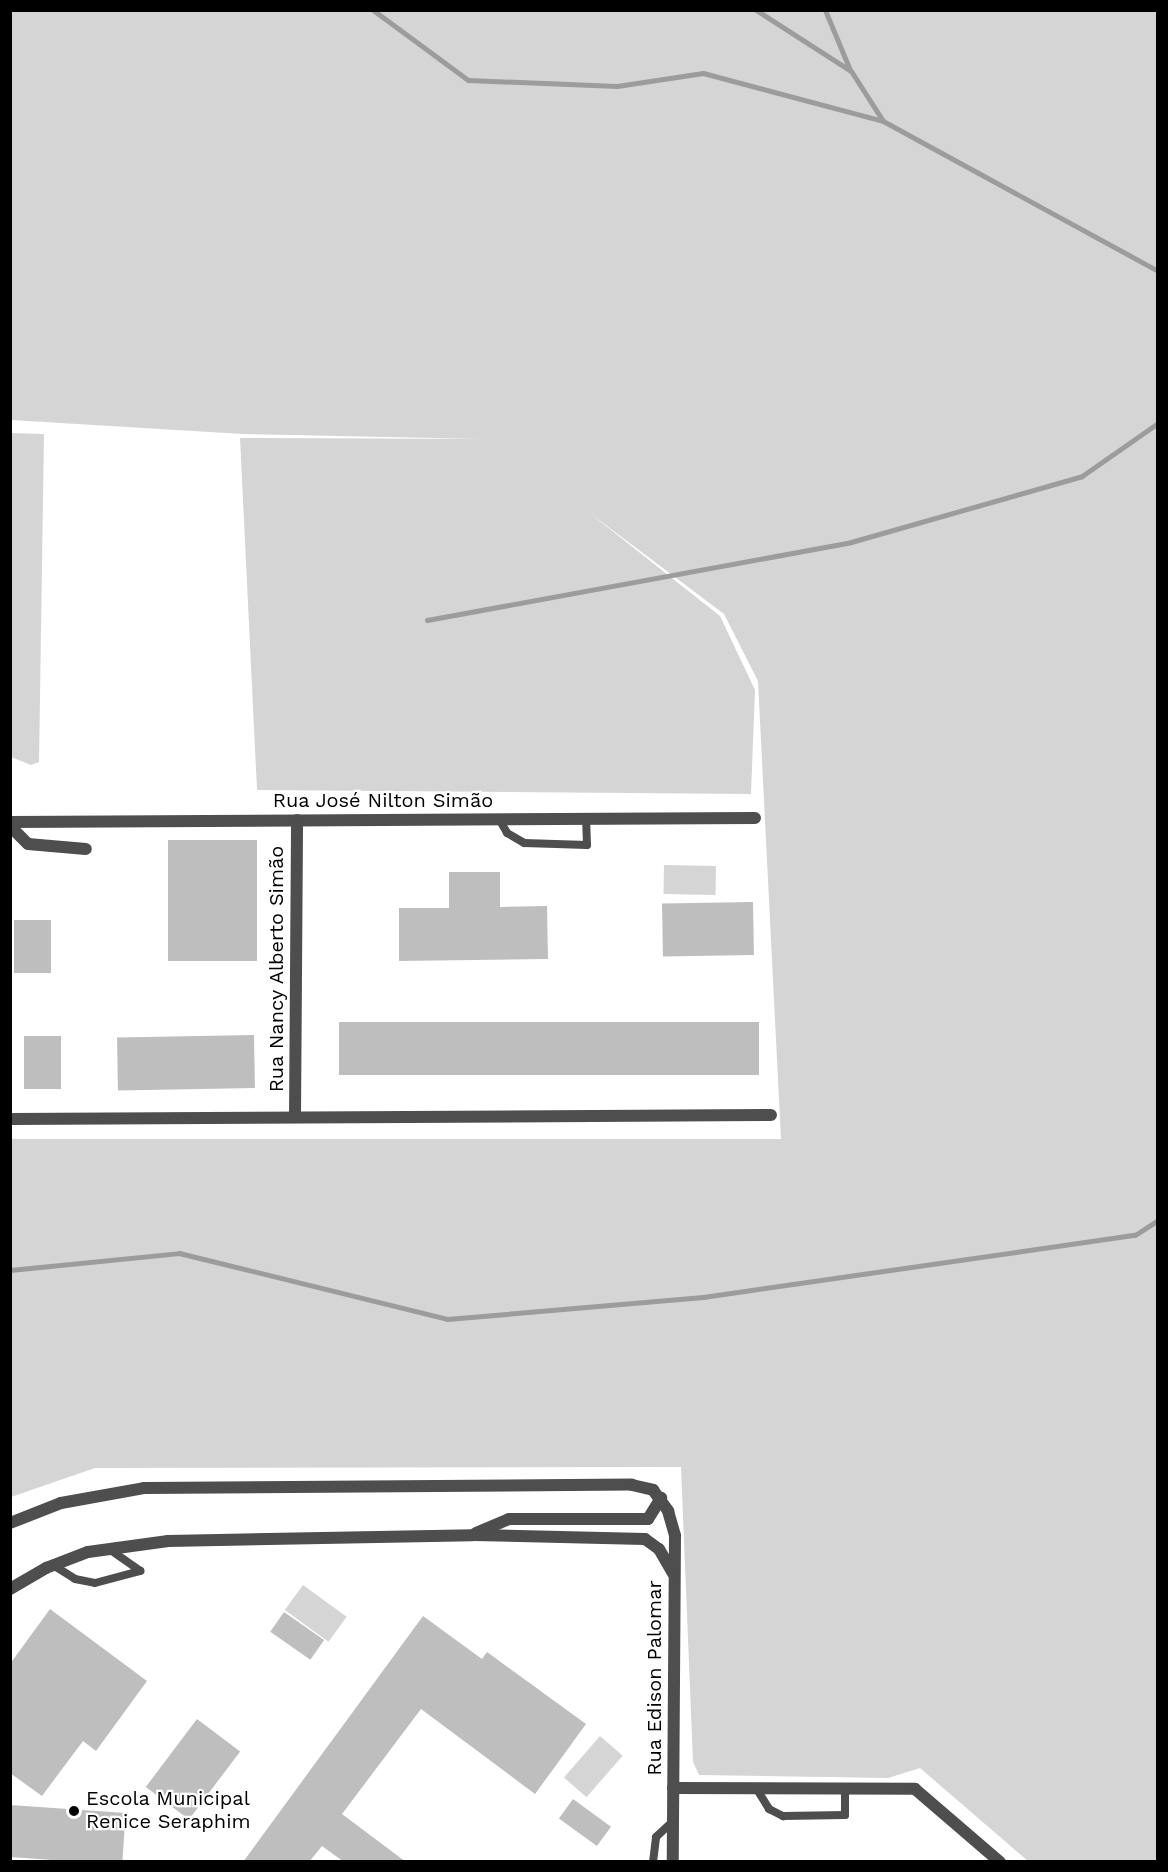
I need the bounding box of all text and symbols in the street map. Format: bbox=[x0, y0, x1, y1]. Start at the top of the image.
street label: Rua José Nilton Simão bbox=[272, 788, 494, 812]
street label: Rua Nancy Alberto Simão bbox=[264, 845, 288, 1093]
street label: Rua Edison Palomar bbox=[642, 1580, 666, 1776]
place label: Escola Municipal Renice Seraphim bbox=[86, 1787, 251, 1834]
marker: Escola Municipal Renice Seraphim bbox=[67, 1804, 81, 1818]

